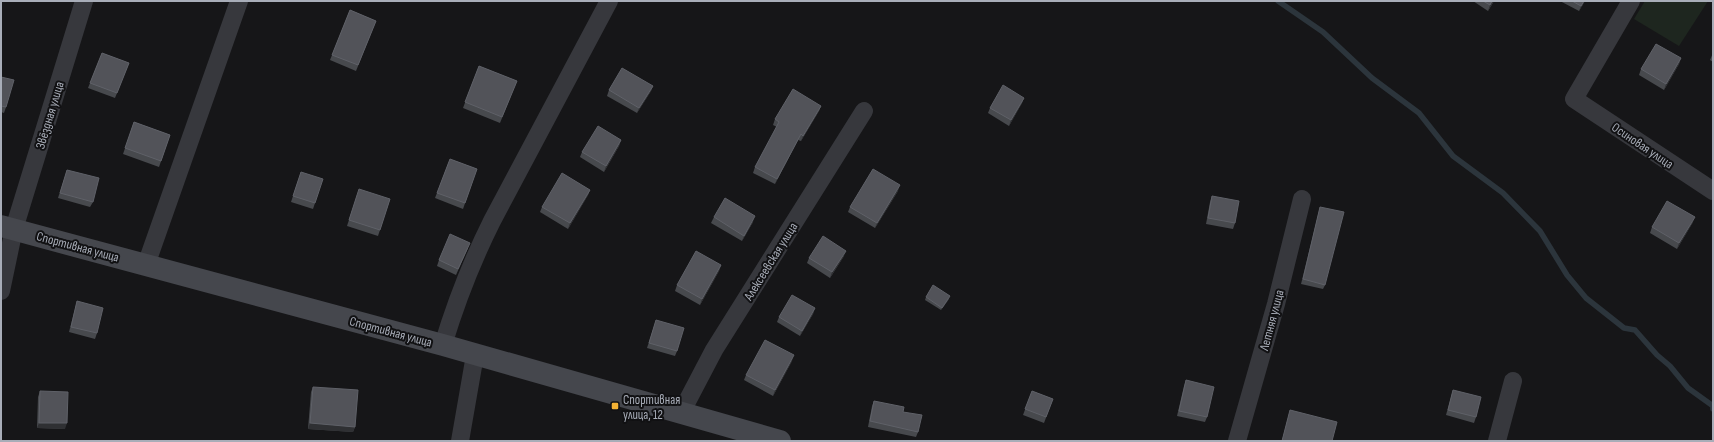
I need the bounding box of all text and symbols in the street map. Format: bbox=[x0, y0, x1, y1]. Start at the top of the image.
street label: Звёздная улица bbox=[32, 80, 68, 151]
street label: Осиновая улица bbox=[1609, 119, 1676, 172]
street label: Алексеевская улица bbox=[740, 220, 801, 304]
street label: Спортивная улица bbox=[35, 228, 121, 266]
street label: Летняя улица bbox=[1256, 288, 1288, 353]
street label: Спортивная улица bbox=[348, 313, 434, 351]
place label: Спортивная улица, 12 bbox=[623, 392, 680, 423]
marker: Спортивная улица, 12 bbox=[610, 401, 620, 411]

